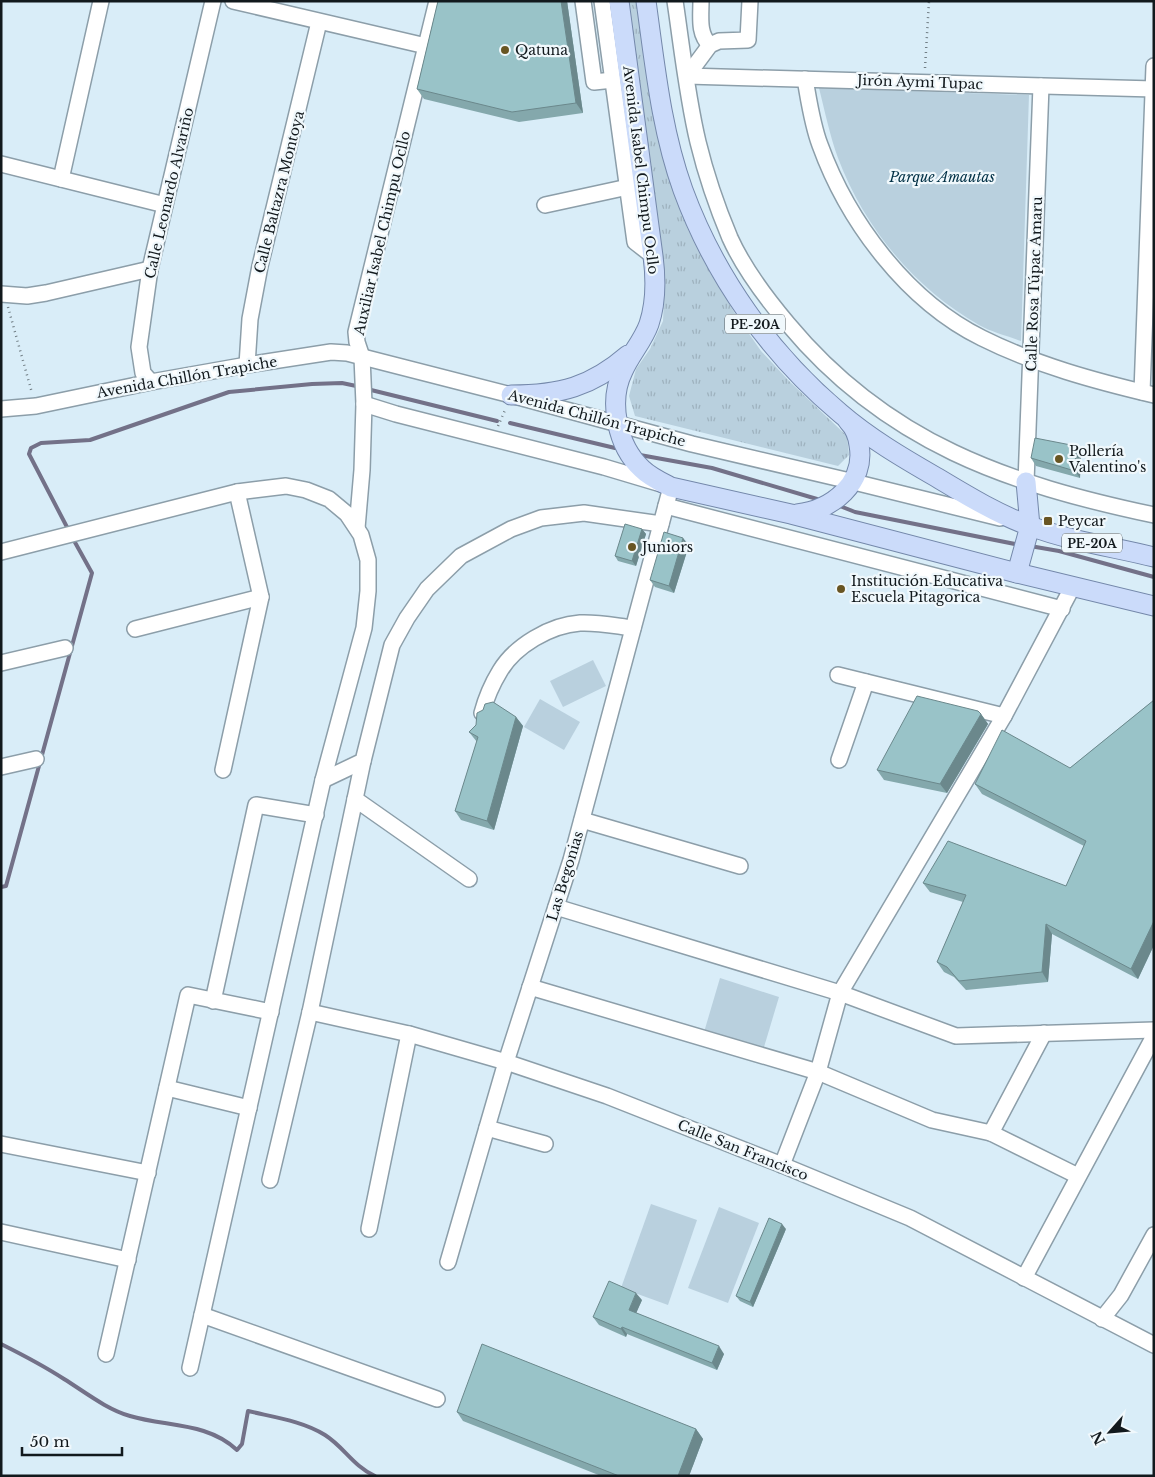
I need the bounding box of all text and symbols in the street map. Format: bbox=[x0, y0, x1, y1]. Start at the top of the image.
place label: Qatuna bbox=[515, 41, 568, 59]
marker: Qatuna bbox=[499, 44, 511, 56]
street label: Avenida Isabel Chimpu Ocllo bbox=[619, 64, 663, 275]
street label: Jirón Aymi Tupac bbox=[855, 71, 984, 93]
street label: Calle Leonardo Alvariño bbox=[141, 106, 197, 280]
street label: Calle Baltazra Montoya bbox=[250, 109, 308, 275]
street label: Auxiliar Isabel Chimpu Ocllo bbox=[350, 129, 414, 338]
park label: Parque Amautas bbox=[888, 168, 995, 186]
street label: Calle Rosa Túpac Amaru bbox=[1022, 195, 1046, 372]
road number: PE-20A bbox=[725, 314, 785, 334]
street label: Avenida Chillón Trapiche bbox=[94, 352, 279, 402]
street label: Avenida Chillón Trapiche bbox=[505, 385, 688, 450]
place label: Pollería Valentino's bbox=[1068, 442, 1146, 476]
marker: Pollería Valentino's bbox=[1053, 453, 1065, 465]
place label: Peycar bbox=[1058, 512, 1106, 530]
marker: Peycar bbox=[1042, 515, 1054, 527]
road number: PE-20A bbox=[1062, 534, 1122, 552]
place label: Juniors bbox=[640, 538, 693, 556]
marker: Juniors bbox=[626, 541, 638, 553]
place label: Institución Educativa Escuela Pitagorica bbox=[851, 572, 1003, 606]
marker: Institución Educativa Escuela Pitagorica bbox=[835, 583, 847, 595]
street label: Las Begonias bbox=[543, 829, 587, 923]
street label: Calle San Francisco bbox=[675, 1116, 811, 1184]
north arrow bbox=[1085, 1407, 1135, 1457]
scale bar bbox=[22, 1424, 122, 1456]
text: N bbox=[1087, 1428, 1109, 1448]
text: 50 m bbox=[30, 1432, 70, 1451]

